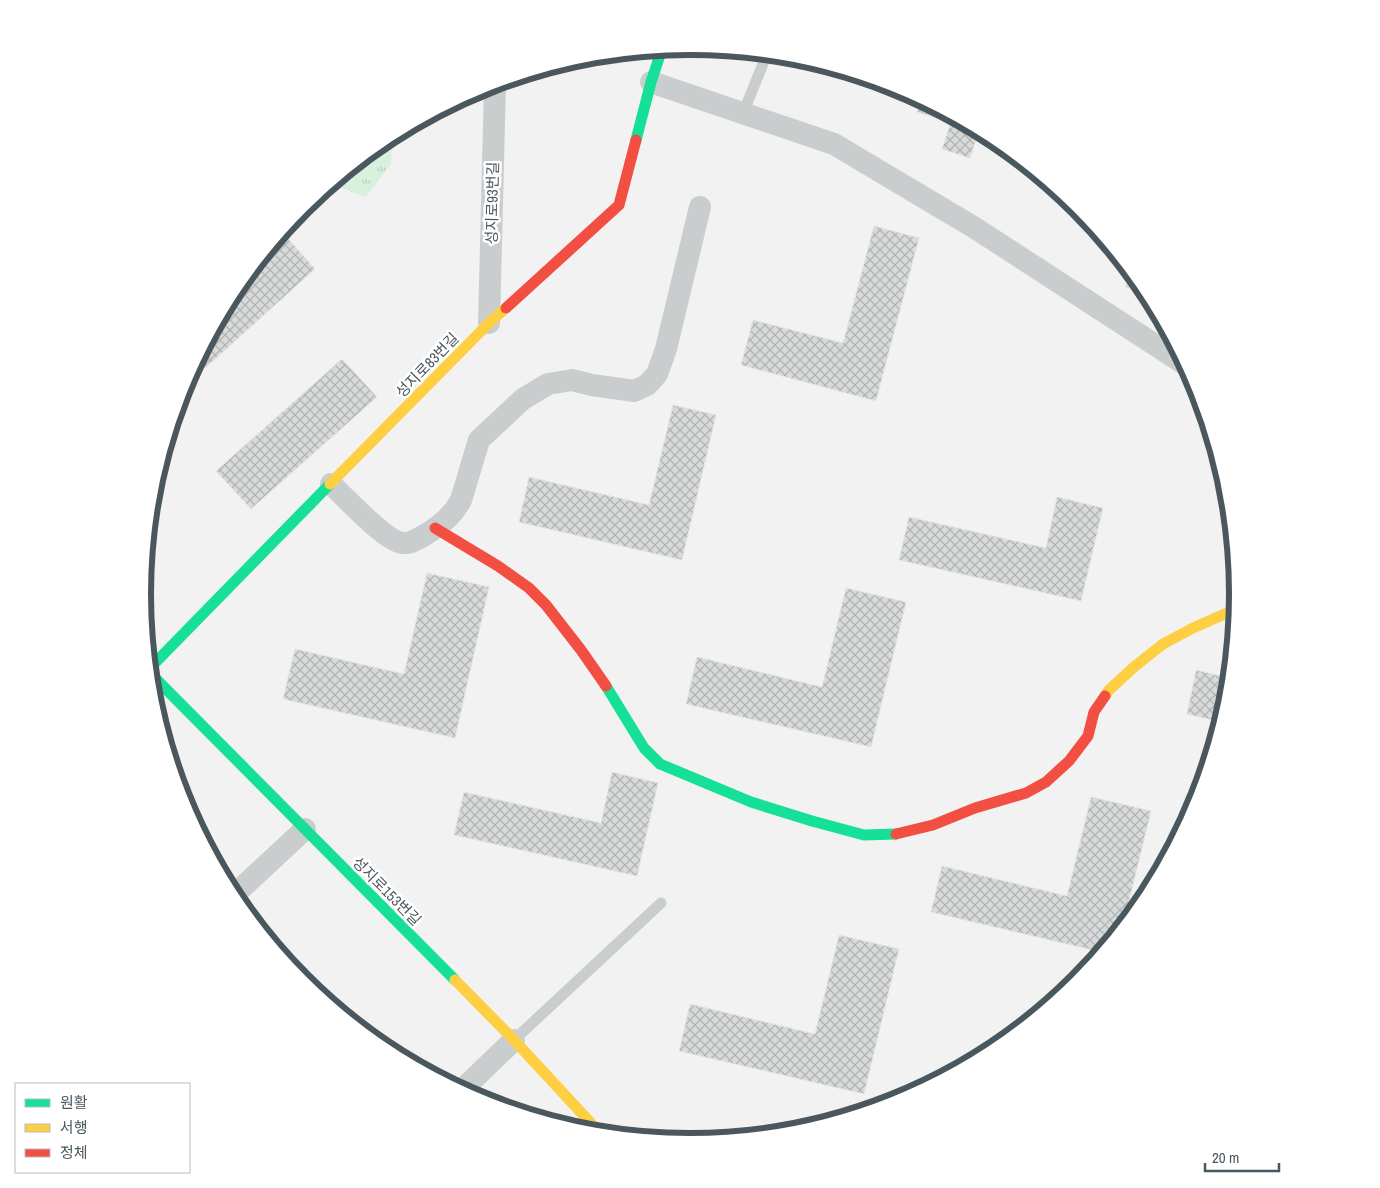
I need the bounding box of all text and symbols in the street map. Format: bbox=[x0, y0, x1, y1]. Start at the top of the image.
street label: 성지로93번길 bbox=[481, 161, 503, 245]
street label: 성지로83번길 bbox=[391, 328, 463, 402]
street label: 성지로153번길 bbox=[348, 852, 426, 930]
legend bbox=[15, 1083, 190, 1173]
text: 원활 bbox=[60, 1092, 88, 1113]
text: 서행 bbox=[60, 1117, 88, 1138]
scale bar bbox=[1205, 1140, 1279, 1172]
text: 정체 bbox=[60, 1142, 88, 1163]
text: 20 m bbox=[1212, 1147, 1239, 1168]

